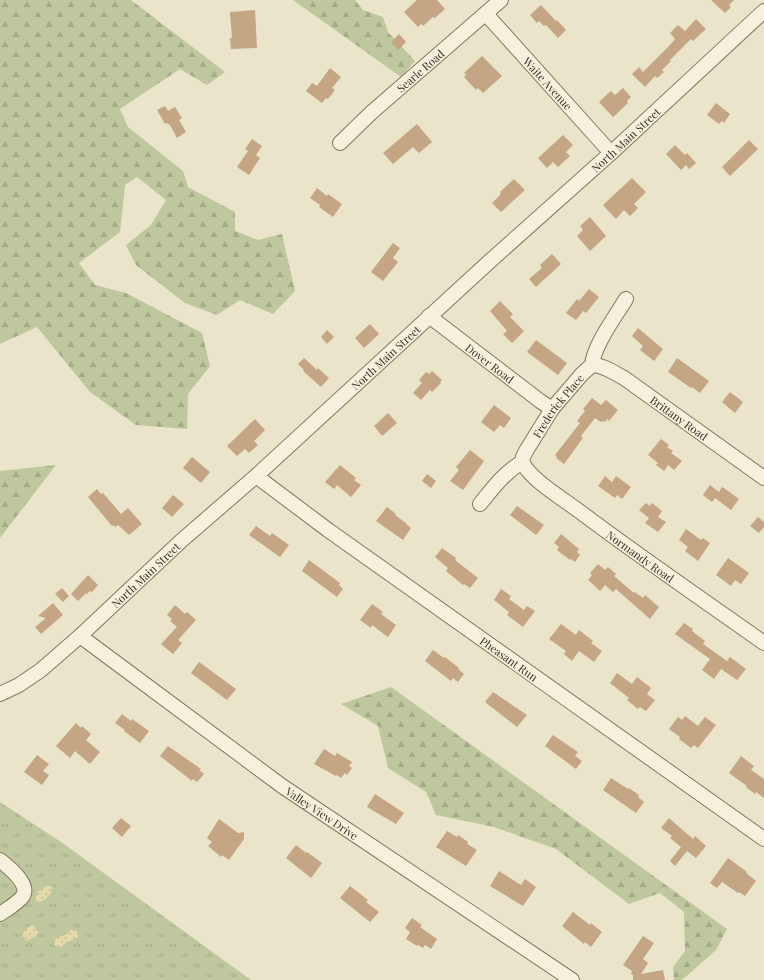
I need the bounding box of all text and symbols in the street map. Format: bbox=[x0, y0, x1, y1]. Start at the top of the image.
street label: Searle Road bbox=[393, 45, 447, 95]
street label: Waite Avenue bbox=[520, 53, 576, 113]
street label: North Main Street bbox=[588, 104, 663, 175]
street label: North Main Street bbox=[348, 321, 423, 393]
street label: Dover Road bbox=[463, 339, 518, 387]
street label: Frederick Place bbox=[529, 370, 587, 440]
street label: Brittany Road bbox=[648, 392, 712, 444]
street label: Normandy Road bbox=[604, 527, 678, 586]
street label: North Main Street bbox=[108, 539, 183, 610]
street label: Pheasant Run bbox=[477, 633, 541, 684]
street label: Valley View Drive bbox=[282, 783, 362, 843]

